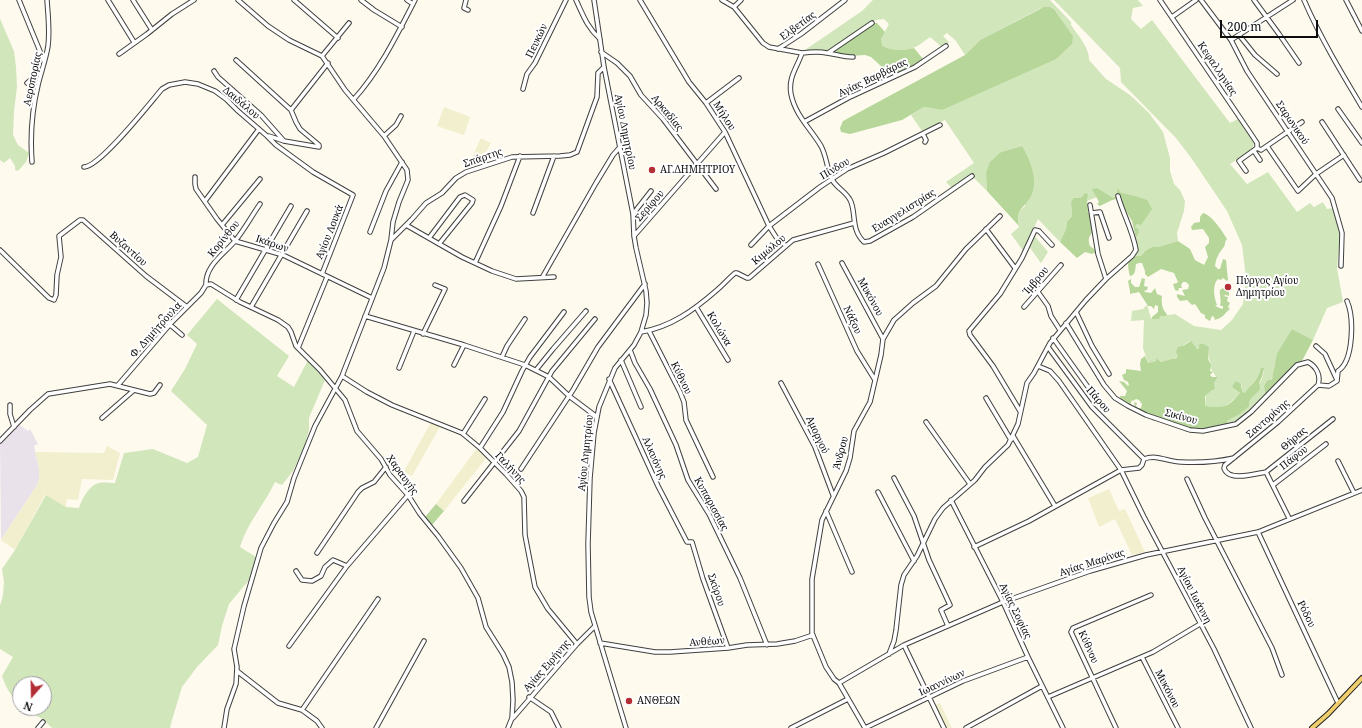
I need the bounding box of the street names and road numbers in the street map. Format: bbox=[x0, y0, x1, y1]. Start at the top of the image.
street label: Ελβετίας bbox=[778, 9, 818, 43]
street label: Πευκών bbox=[524, 22, 550, 60]
street label: Κεφαλληνίας bbox=[1195, 40, 1239, 98]
street label: Αεροπορίας bbox=[21, 51, 45, 107]
street label: Αγίας Βαρβάρας bbox=[836, 56, 910, 100]
street label: Δαιδάλου bbox=[220, 84, 262, 122]
street label: Αρκαδίας bbox=[649, 92, 685, 134]
street label: Αγίου Δημητρίου bbox=[612, 93, 638, 171]
street label: Μήλου bbox=[710, 99, 738, 133]
street label: Σαρωνικού bbox=[1273, 99, 1311, 147]
street label: Σπάρτης bbox=[462, 146, 504, 170]
street label: Πίνδου bbox=[818, 156, 852, 182]
street label: Ευαγγελιστρίας bbox=[870, 187, 938, 235]
street label: Σερίφου bbox=[633, 188, 667, 224]
street label: Αγίου Λουκά bbox=[314, 203, 346, 261]
street label: Κορίνθου bbox=[206, 218, 242, 260]
street label: Βυζαντίου bbox=[107, 229, 149, 269]
street label: Κιμώλου bbox=[750, 232, 788, 268]
street label: Ικάρων bbox=[254, 233, 290, 255]
street label: Ίμβρου bbox=[1020, 264, 1052, 298]
street label: Μυκόνου bbox=[855, 276, 885, 318]
street label: Φ. Δημήτρουλα bbox=[128, 300, 184, 360]
street label: Νάξου bbox=[840, 304, 864, 336]
street label: Κολώνα bbox=[704, 310, 734, 348]
street label: Κύθνου bbox=[668, 360, 694, 396]
street label: Πάρου bbox=[1083, 384, 1113, 416]
street label: Σαντορίνης bbox=[1244, 397, 1292, 441]
street label: Σικίνου bbox=[1163, 407, 1199, 427]
street label: Αγίου Δημητρίου bbox=[576, 414, 596, 492]
street label: Αμοργού bbox=[803, 414, 831, 456]
street label: Θήρας bbox=[1279, 425, 1309, 453]
street label: Αλκυόνης bbox=[639, 435, 669, 481]
street label: Άνδρου bbox=[831, 435, 851, 471]
street label: Πάφου bbox=[1278, 443, 1310, 473]
street label: Γαλήνης bbox=[492, 450, 528, 486]
street label: Χαραυγής bbox=[384, 453, 420, 497]
street label: Κυπαρισσίας bbox=[691, 475, 731, 533]
street label: Αγίας Μαρίνας bbox=[1058, 547, 1126, 579]
street label: Αγίου Ιωάννη bbox=[1174, 564, 1214, 626]
street label: Σκύρου bbox=[705, 572, 727, 608]
street label: Αγίας Σοφίας bbox=[996, 581, 1034, 641]
street label: Ρόδου bbox=[1294, 599, 1318, 629]
street label: Κύθνου bbox=[1075, 629, 1101, 665]
street label: Ανθέων bbox=[689, 635, 725, 649]
street label: Αγίας Ειρήνης bbox=[521, 638, 573, 694]
street label: Ιωαννίνων bbox=[917, 667, 967, 699]
street label: Μυκόνου bbox=[1152, 668, 1182, 710]

